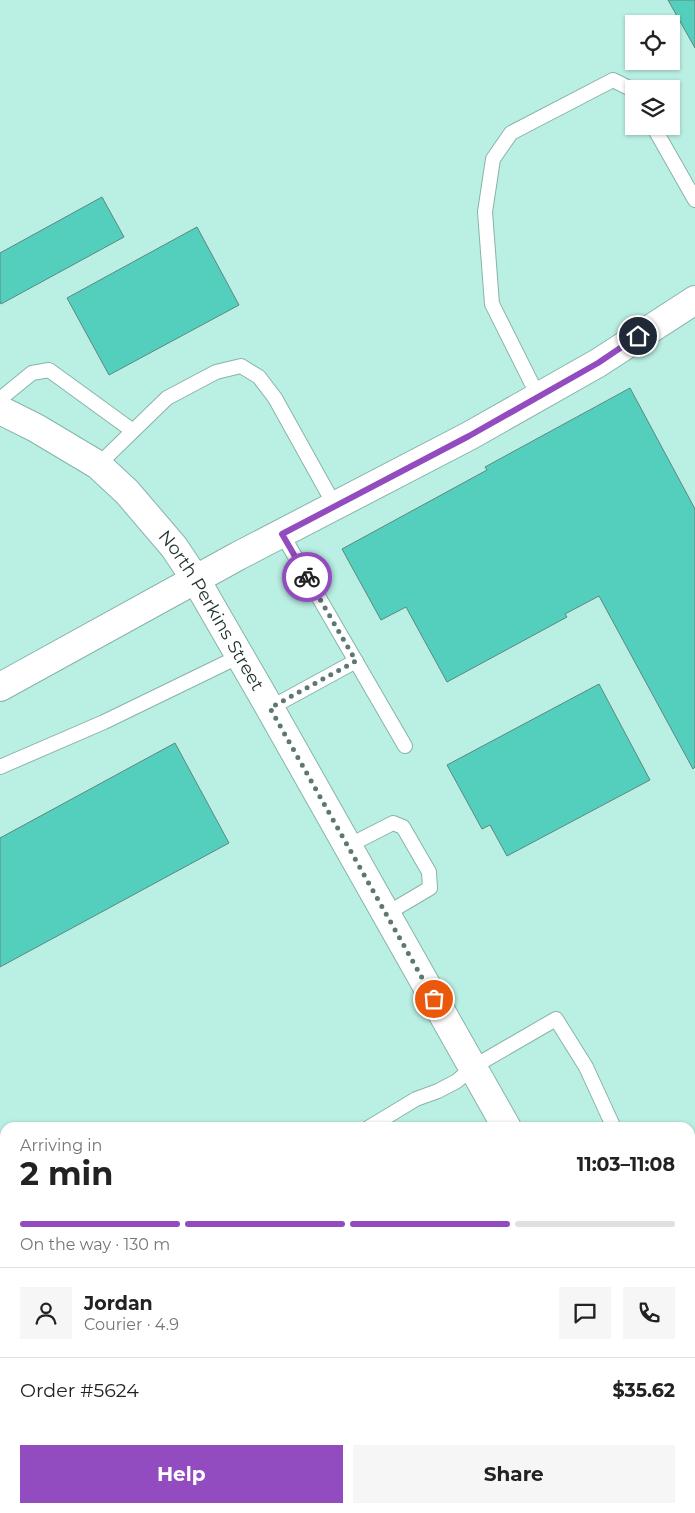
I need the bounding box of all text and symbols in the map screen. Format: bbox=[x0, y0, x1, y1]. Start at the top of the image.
map controls bbox=[625, 15, 680, 135]
button: locate bbox=[625, 15, 680, 70]
button: layers bbox=[625, 80, 680, 135]
pin bbox=[617, 315, 659, 357]
icon: home bbox=[624, 322, 652, 350]
street label: North Perkins Street bbox=[154, 526, 269, 695]
courier bbox=[282, 552, 332, 602]
icon: bike bbox=[293, 563, 321, 591]
pin bbox=[413, 978, 455, 1020]
icon: bag bbox=[420, 985, 448, 1013]
text: Arriving in bbox=[20, 1136, 102, 1155]
text: 11:03–11:08 bbox=[577, 1153, 675, 1176]
text: 2 min bbox=[20, 1154, 113, 1193]
text: On the way · 130 m bbox=[20, 1235, 170, 1254]
button: person bbox=[20, 1287, 72, 1339]
button: chat bbox=[559, 1287, 611, 1339]
button: phone bbox=[623, 1287, 675, 1339]
text: Jordan bbox=[84, 1292, 153, 1315]
text: Courier · 4.9 bbox=[84, 1315, 179, 1334]
text: Order #5624 bbox=[20, 1379, 139, 1402]
text: $35.62 bbox=[613, 1379, 675, 1402]
button: Help bbox=[20, 1445, 343, 1503]
button: Share bbox=[353, 1445, 675, 1503]

